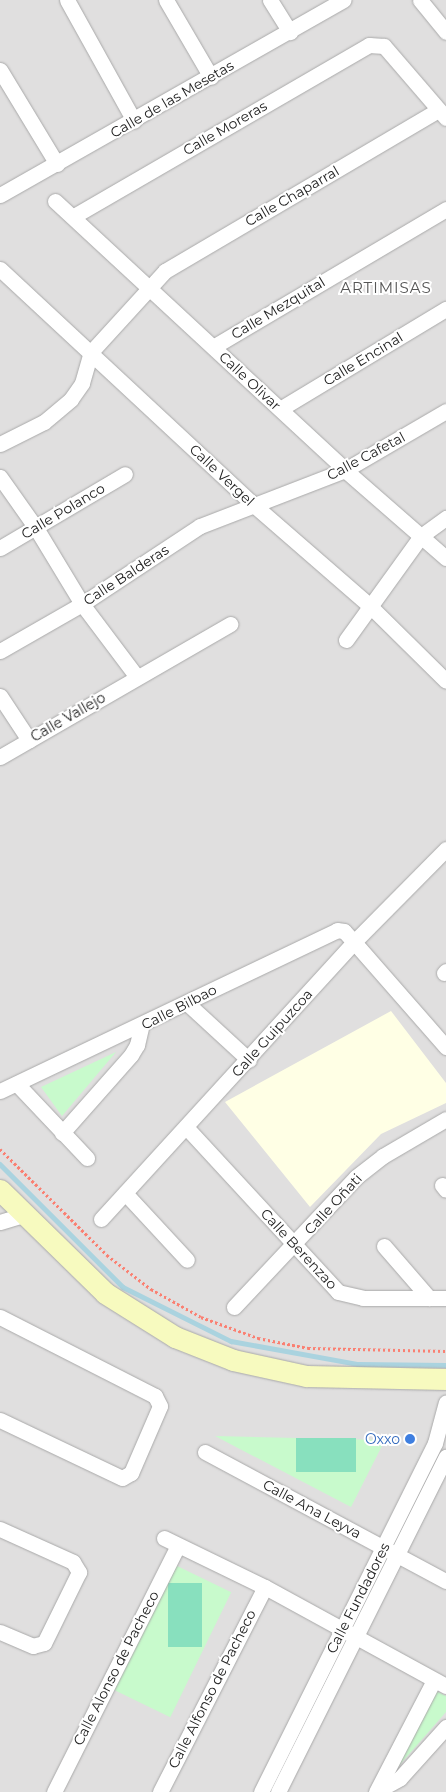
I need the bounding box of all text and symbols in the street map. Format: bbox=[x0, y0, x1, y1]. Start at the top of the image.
street label: Calle de las Mesetas bbox=[107, 57, 237, 141]
street label: Calle Moreras bbox=[180, 97, 270, 159]
street label: Calle Chaparral bbox=[242, 162, 342, 230]
street label: Calle Mezquital bbox=[228, 273, 328, 343]
district label: ARTIMISAS bbox=[339, 279, 433, 297]
street label: Calle Encinal bbox=[320, 329, 406, 389]
street label: Calle Olivar bbox=[216, 348, 284, 414]
street label: Calle Cafetal bbox=[324, 428, 408, 484]
street label: Calle Vergel bbox=[186, 441, 258, 509]
street label: Calle Polanco bbox=[18, 479, 108, 543]
street label: Calle Balderas bbox=[80, 541, 172, 609]
street label: Calle Vallejo bbox=[28, 689, 108, 745]
street label: Calle Bilbao bbox=[139, 981, 219, 1033]
street label: Calle Guipuzcoa bbox=[228, 986, 316, 1080]
street label: Calle Oñati bbox=[301, 1170, 365, 1238]
street label: Calle Berenzao bbox=[257, 1205, 341, 1293]
place label: Oxxo bbox=[365, 1431, 400, 1447]
marker: Oxxo bbox=[404, 1433, 416, 1445]
street label: Calle Ana Leyva bbox=[260, 1476, 364, 1542]
street label: Calle Fundadores bbox=[323, 1540, 393, 1656]
street label: Calle Alonso de Pacheco bbox=[70, 1588, 162, 1748]
street label: Calle Alfonso de Pacheco bbox=[165, 1607, 259, 1771]

